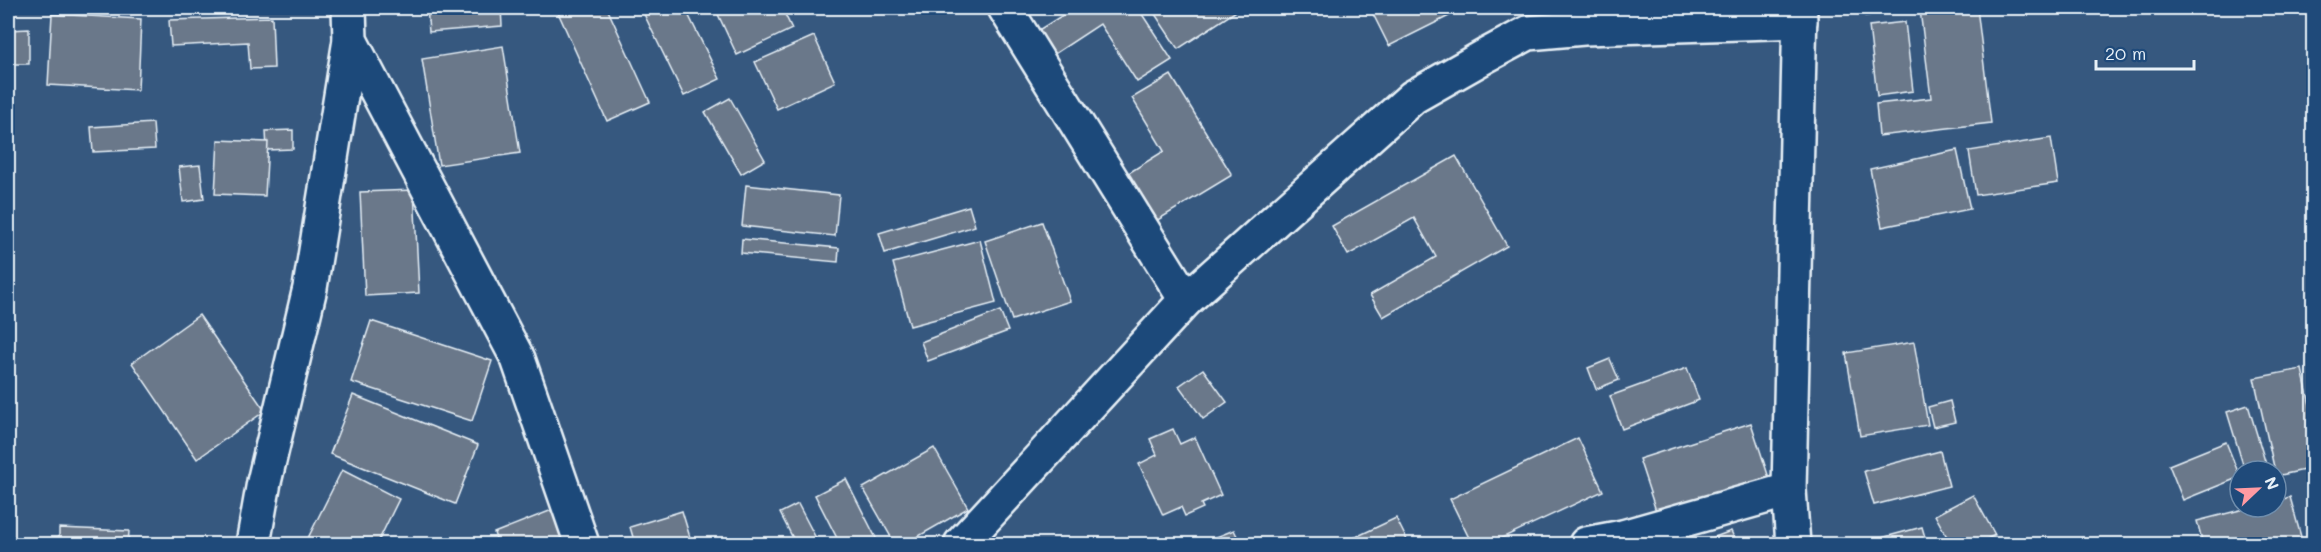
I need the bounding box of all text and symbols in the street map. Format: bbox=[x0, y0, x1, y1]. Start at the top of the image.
scale bar bbox=[2096, 33, 2194, 71]
text: 20 m bbox=[2105, 41, 2146, 65]
north arrow bbox=[2228, 459, 2288, 519]
text: N bbox=[2260, 473, 2284, 493]

